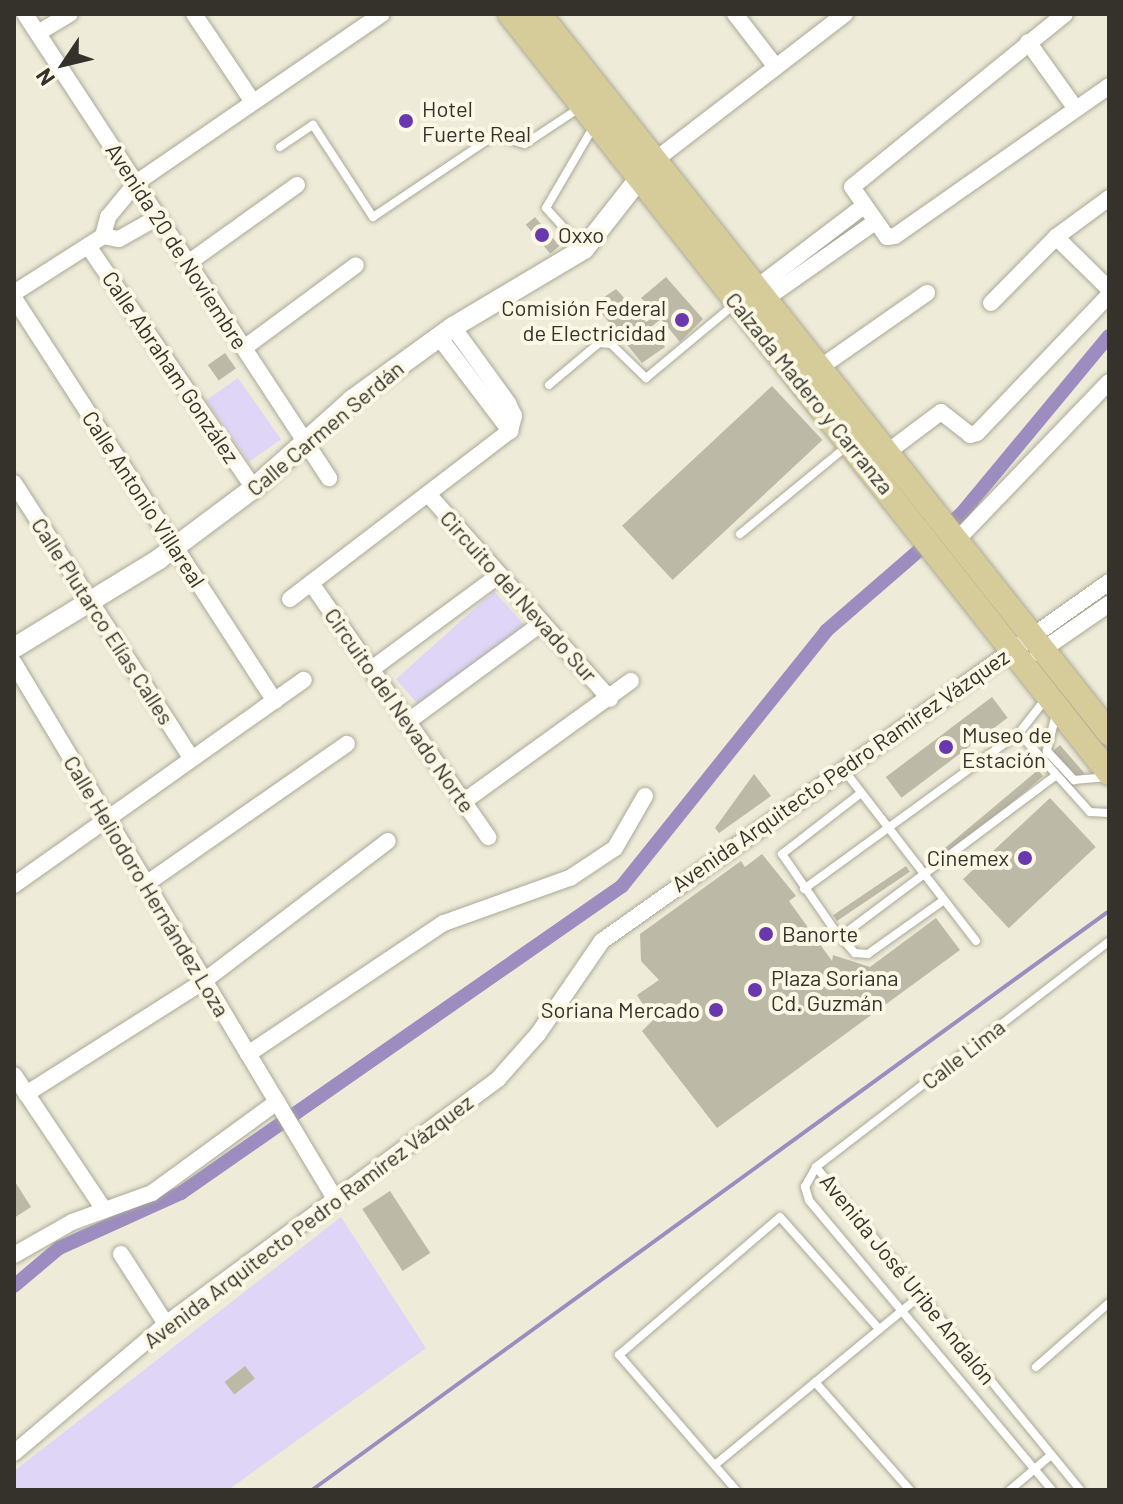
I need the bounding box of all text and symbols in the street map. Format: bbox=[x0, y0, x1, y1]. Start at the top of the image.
north arrow bbox=[24, 24, 104, 104]
text: N bbox=[29, 64, 59, 91]
place label: Hotel Fuerte Real bbox=[422, 95, 531, 146]
marker: Hotel Fuerte Real bbox=[397, 112, 415, 130]
street label: Avenida 20 de Noviembre bbox=[100, 138, 254, 354]
place label: Oxxo bbox=[558, 222, 604, 248]
marker: Oxxo bbox=[533, 226, 551, 244]
street label: Calle Abraham González bbox=[97, 266, 245, 468]
street label: Calzada Madero y Carranza bbox=[720, 287, 900, 499]
place label: Comisión Federal de Electricidad bbox=[501, 294, 666, 346]
marker: Comisión Federal de Electricidad bbox=[673, 311, 691, 329]
street label: Calle Carmen Serdán bbox=[241, 355, 409, 501]
street label: Calle Antonio Villareal bbox=[77, 406, 211, 592]
street label: Circuito del Nevado Sur bbox=[435, 505, 603, 687]
street label: Calle Plutarco Elías Calles bbox=[26, 513, 180, 729]
street label: Circuito del Nevado Norte bbox=[319, 603, 481, 817]
street label: Avenida Arquitecto Pedro Ramírez Vázquez bbox=[666, 643, 1014, 897]
place label: Museo de Estación bbox=[962, 721, 1052, 772]
marker: Museo de Estación bbox=[937, 738, 955, 756]
street label: Calle Heliodoro Hernández Loza bbox=[58, 751, 236, 1021]
place label: Cinemex bbox=[927, 845, 1009, 871]
marker: Cinemex bbox=[1016, 849, 1034, 867]
place label: Banorte bbox=[782, 921, 858, 947]
marker: Banorte bbox=[757, 925, 775, 943]
place label: Plaza Soriana Cd. Guzmán bbox=[771, 964, 899, 1016]
marker: Plaza Soriana Cd. Guzmán bbox=[746, 981, 764, 999]
place label: Soriana Mercado bbox=[541, 997, 700, 1023]
marker: Soriana Mercado bbox=[707, 1001, 725, 1019]
street label: Calle Lima bbox=[916, 1013, 1010, 1095]
street label: Avenida Arquitecto Pedro Ramírez Vázquez bbox=[138, 1088, 478, 1354]
street label: Avenida José Uribe Andalón bbox=[815, 1168, 1001, 1390]

